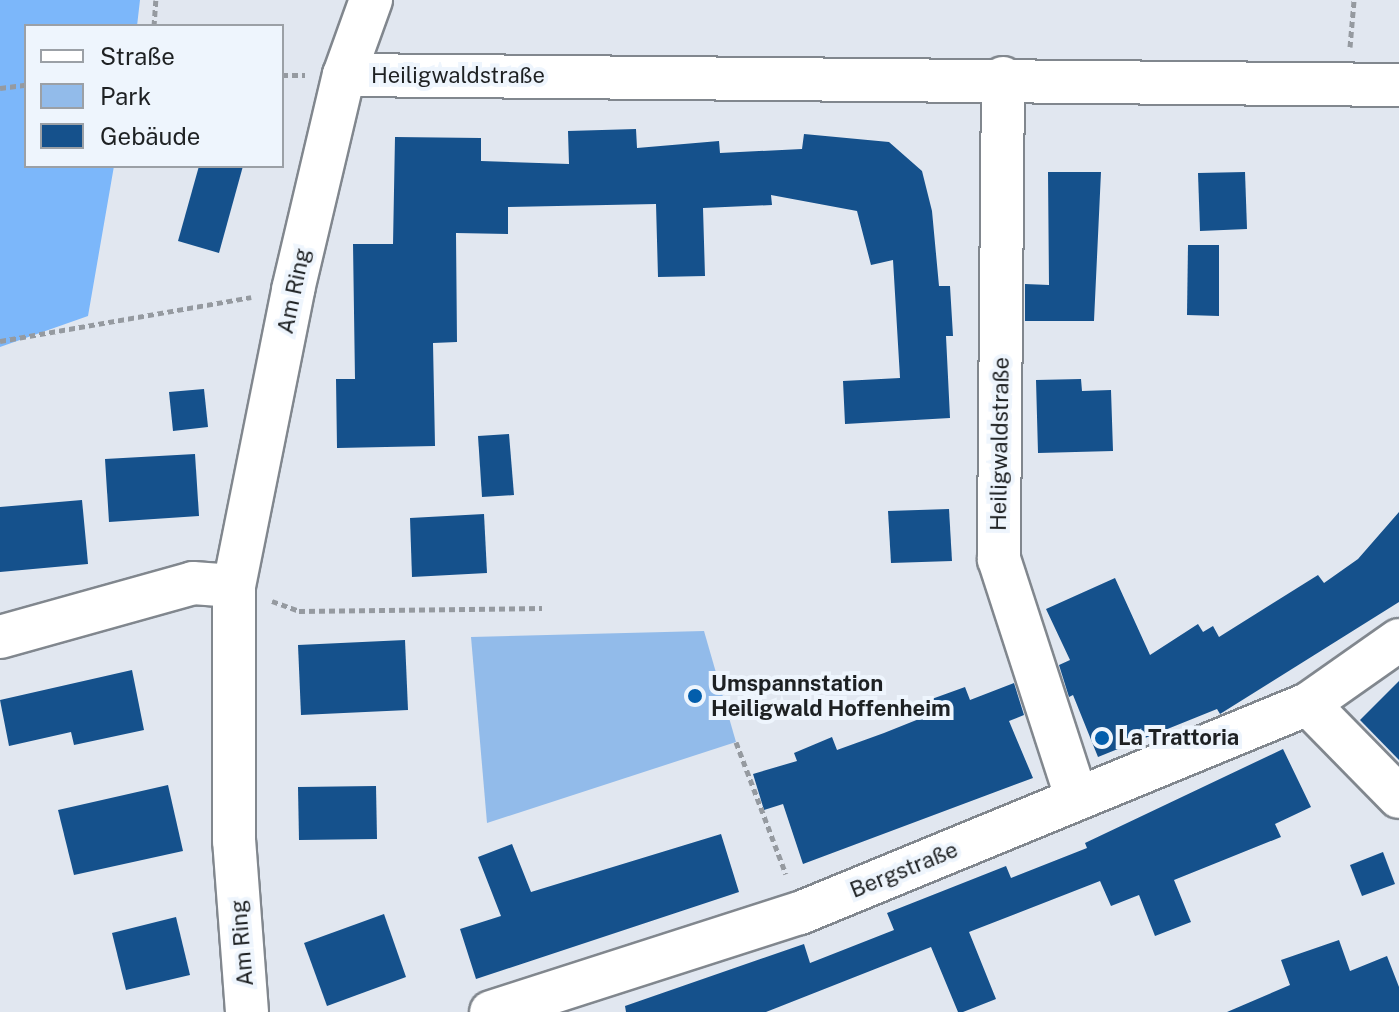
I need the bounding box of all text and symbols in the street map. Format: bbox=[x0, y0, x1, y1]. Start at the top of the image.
legend bbox=[24, 24, 284, 168]
text: Straße bbox=[100, 42, 175, 70]
street label: Heiligwaldstraße bbox=[371, 63, 545, 89]
text: Park bbox=[100, 82, 151, 110]
text: Gebäude bbox=[100, 122, 200, 150]
street label: Am Ring bbox=[272, 246, 316, 336]
street label: Heiligwaldstraße bbox=[985, 357, 1015, 531]
place label: Umspannstation Heiligwald Hoffenheim bbox=[711, 670, 951, 722]
marker: Umspannstation Heiligwald Hoffenheim bbox=[686, 687, 704, 705]
place label: La Trattoria bbox=[1118, 725, 1239, 751]
marker: La Trattoria bbox=[1093, 729, 1111, 747]
street label: Bergstraße bbox=[846, 836, 962, 904]
street label: Am Ring bbox=[225, 899, 259, 987]

